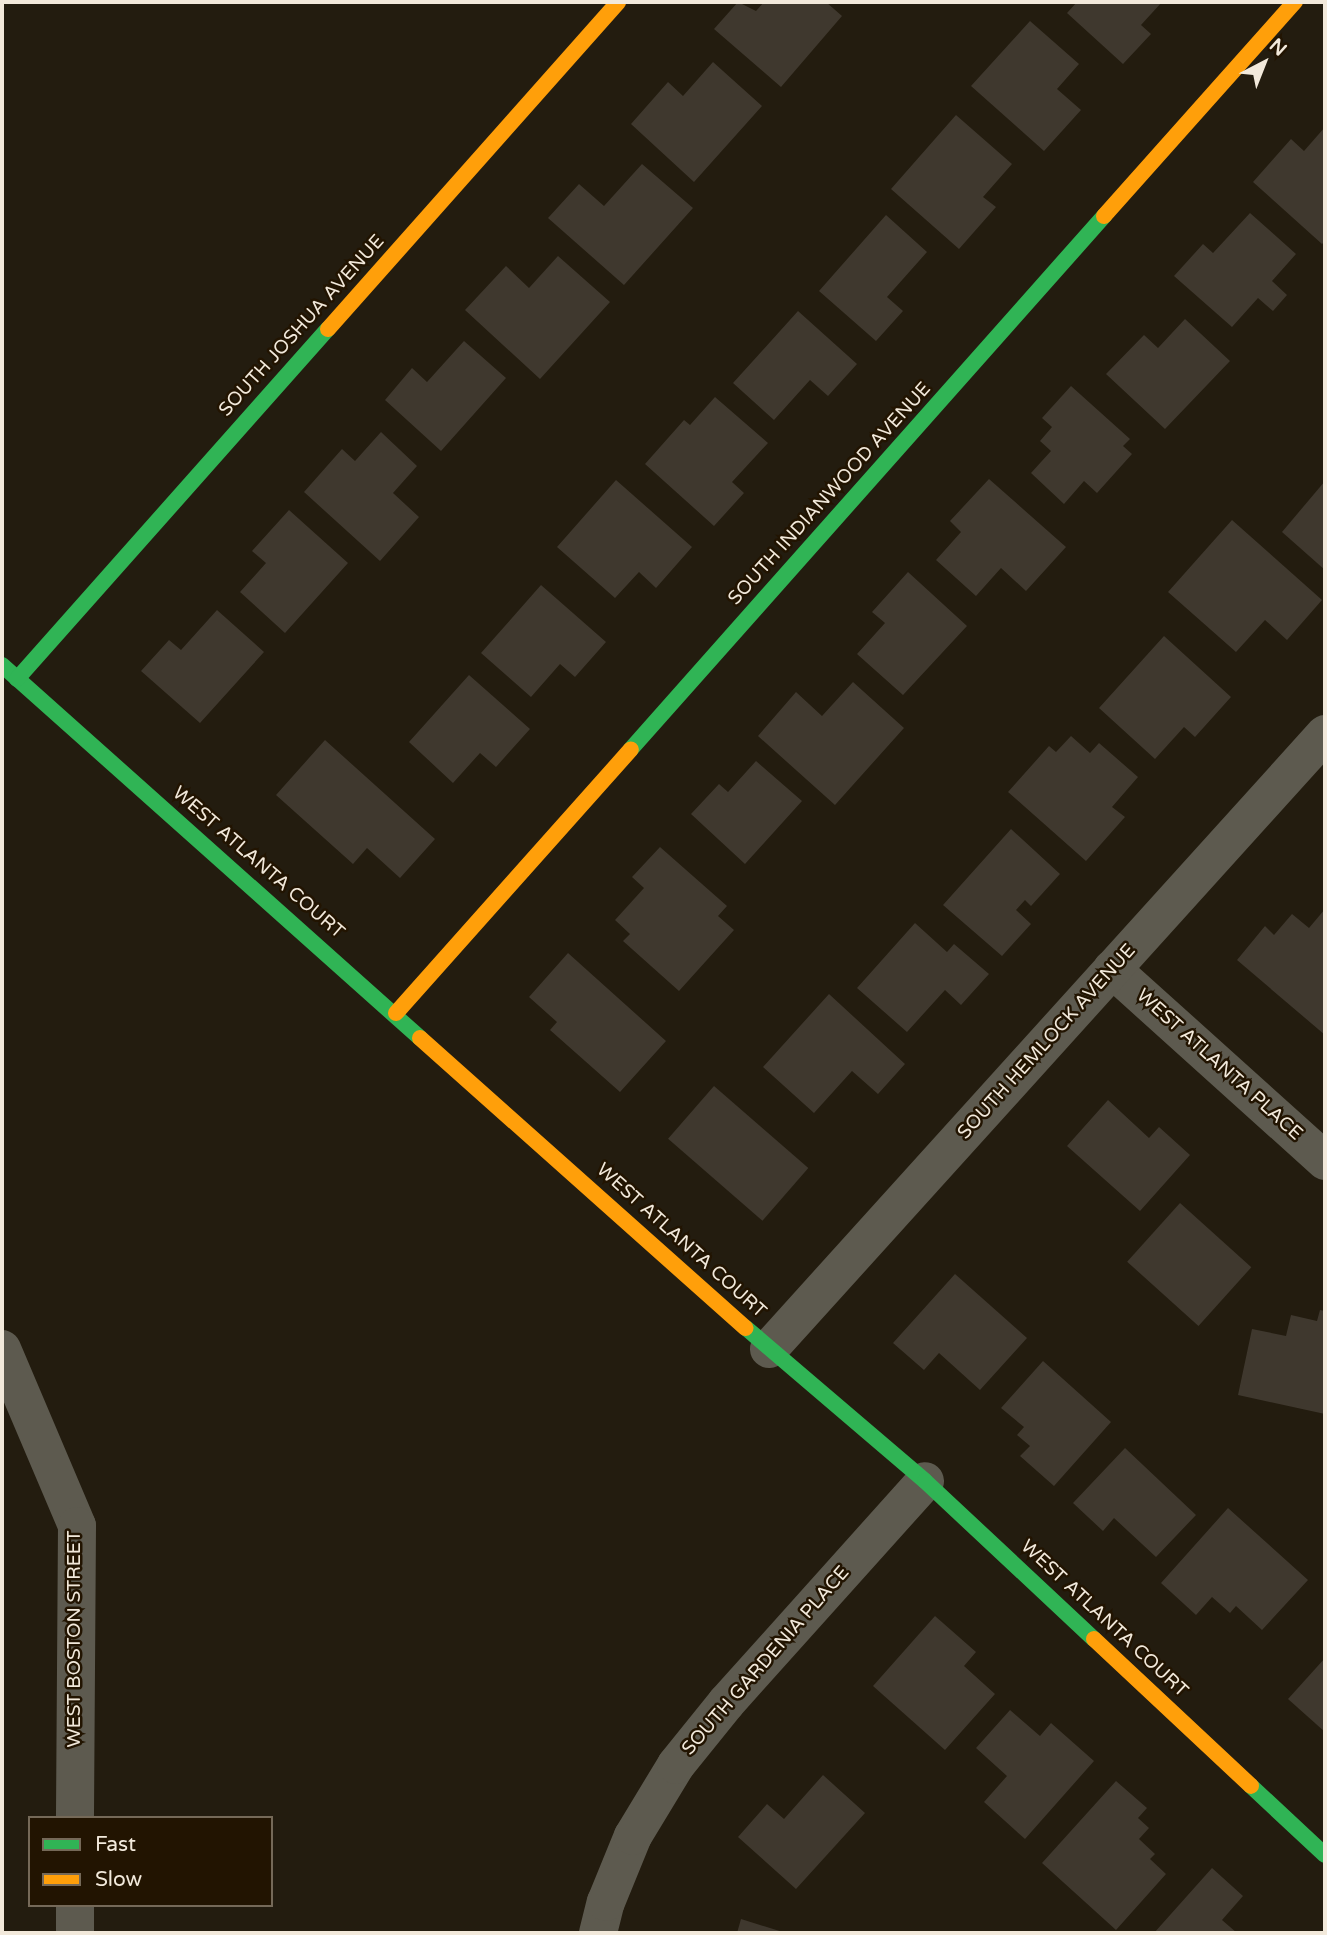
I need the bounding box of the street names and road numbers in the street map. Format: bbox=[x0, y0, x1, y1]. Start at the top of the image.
street label: SOUTH JOSHUA AVENUE bbox=[214, 231, 390, 421]
street label: SOUTH INDIANWOOD AVENUE bbox=[724, 378, 936, 610]
street label: WEST ATLANTA COURT bbox=[167, 782, 349, 944]
street label: SOUTH HEMLOCK AVENUE bbox=[953, 940, 1141, 1144]
street label: WEST ATLANTA PLACE bbox=[1131, 984, 1307, 1146]
street label: WEST ATLANTA COURT bbox=[591, 1159, 771, 1323]
street label: WEST BOSTON STREET bbox=[64, 1530, 86, 1748]
street label: WEST ATLANTA COURT bbox=[1016, 1535, 1192, 1703]
street label: SOUTH GARDENIA PLACE bbox=[678, 1562, 854, 1760]

